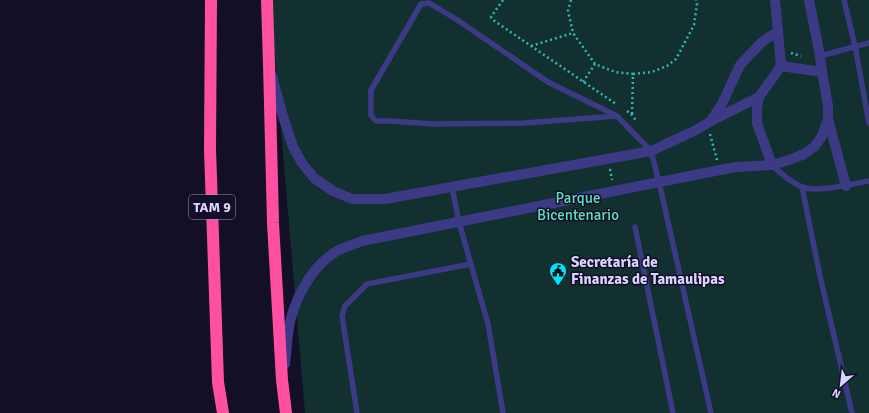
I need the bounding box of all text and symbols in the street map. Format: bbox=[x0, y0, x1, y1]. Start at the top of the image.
park label: Parque Bicentenario bbox=[537, 189, 619, 224]
road number: TAM 9 bbox=[189, 195, 235, 219]
place label: Secretaría de Finanzas de Tamaulipas bbox=[571, 253, 725, 288]
public building icon: Secretaría de Finanzas de Tamaulipas bbox=[548, 261, 568, 286]
north arrow bbox=[821, 365, 861, 405]
text: N bbox=[830, 386, 843, 401]

